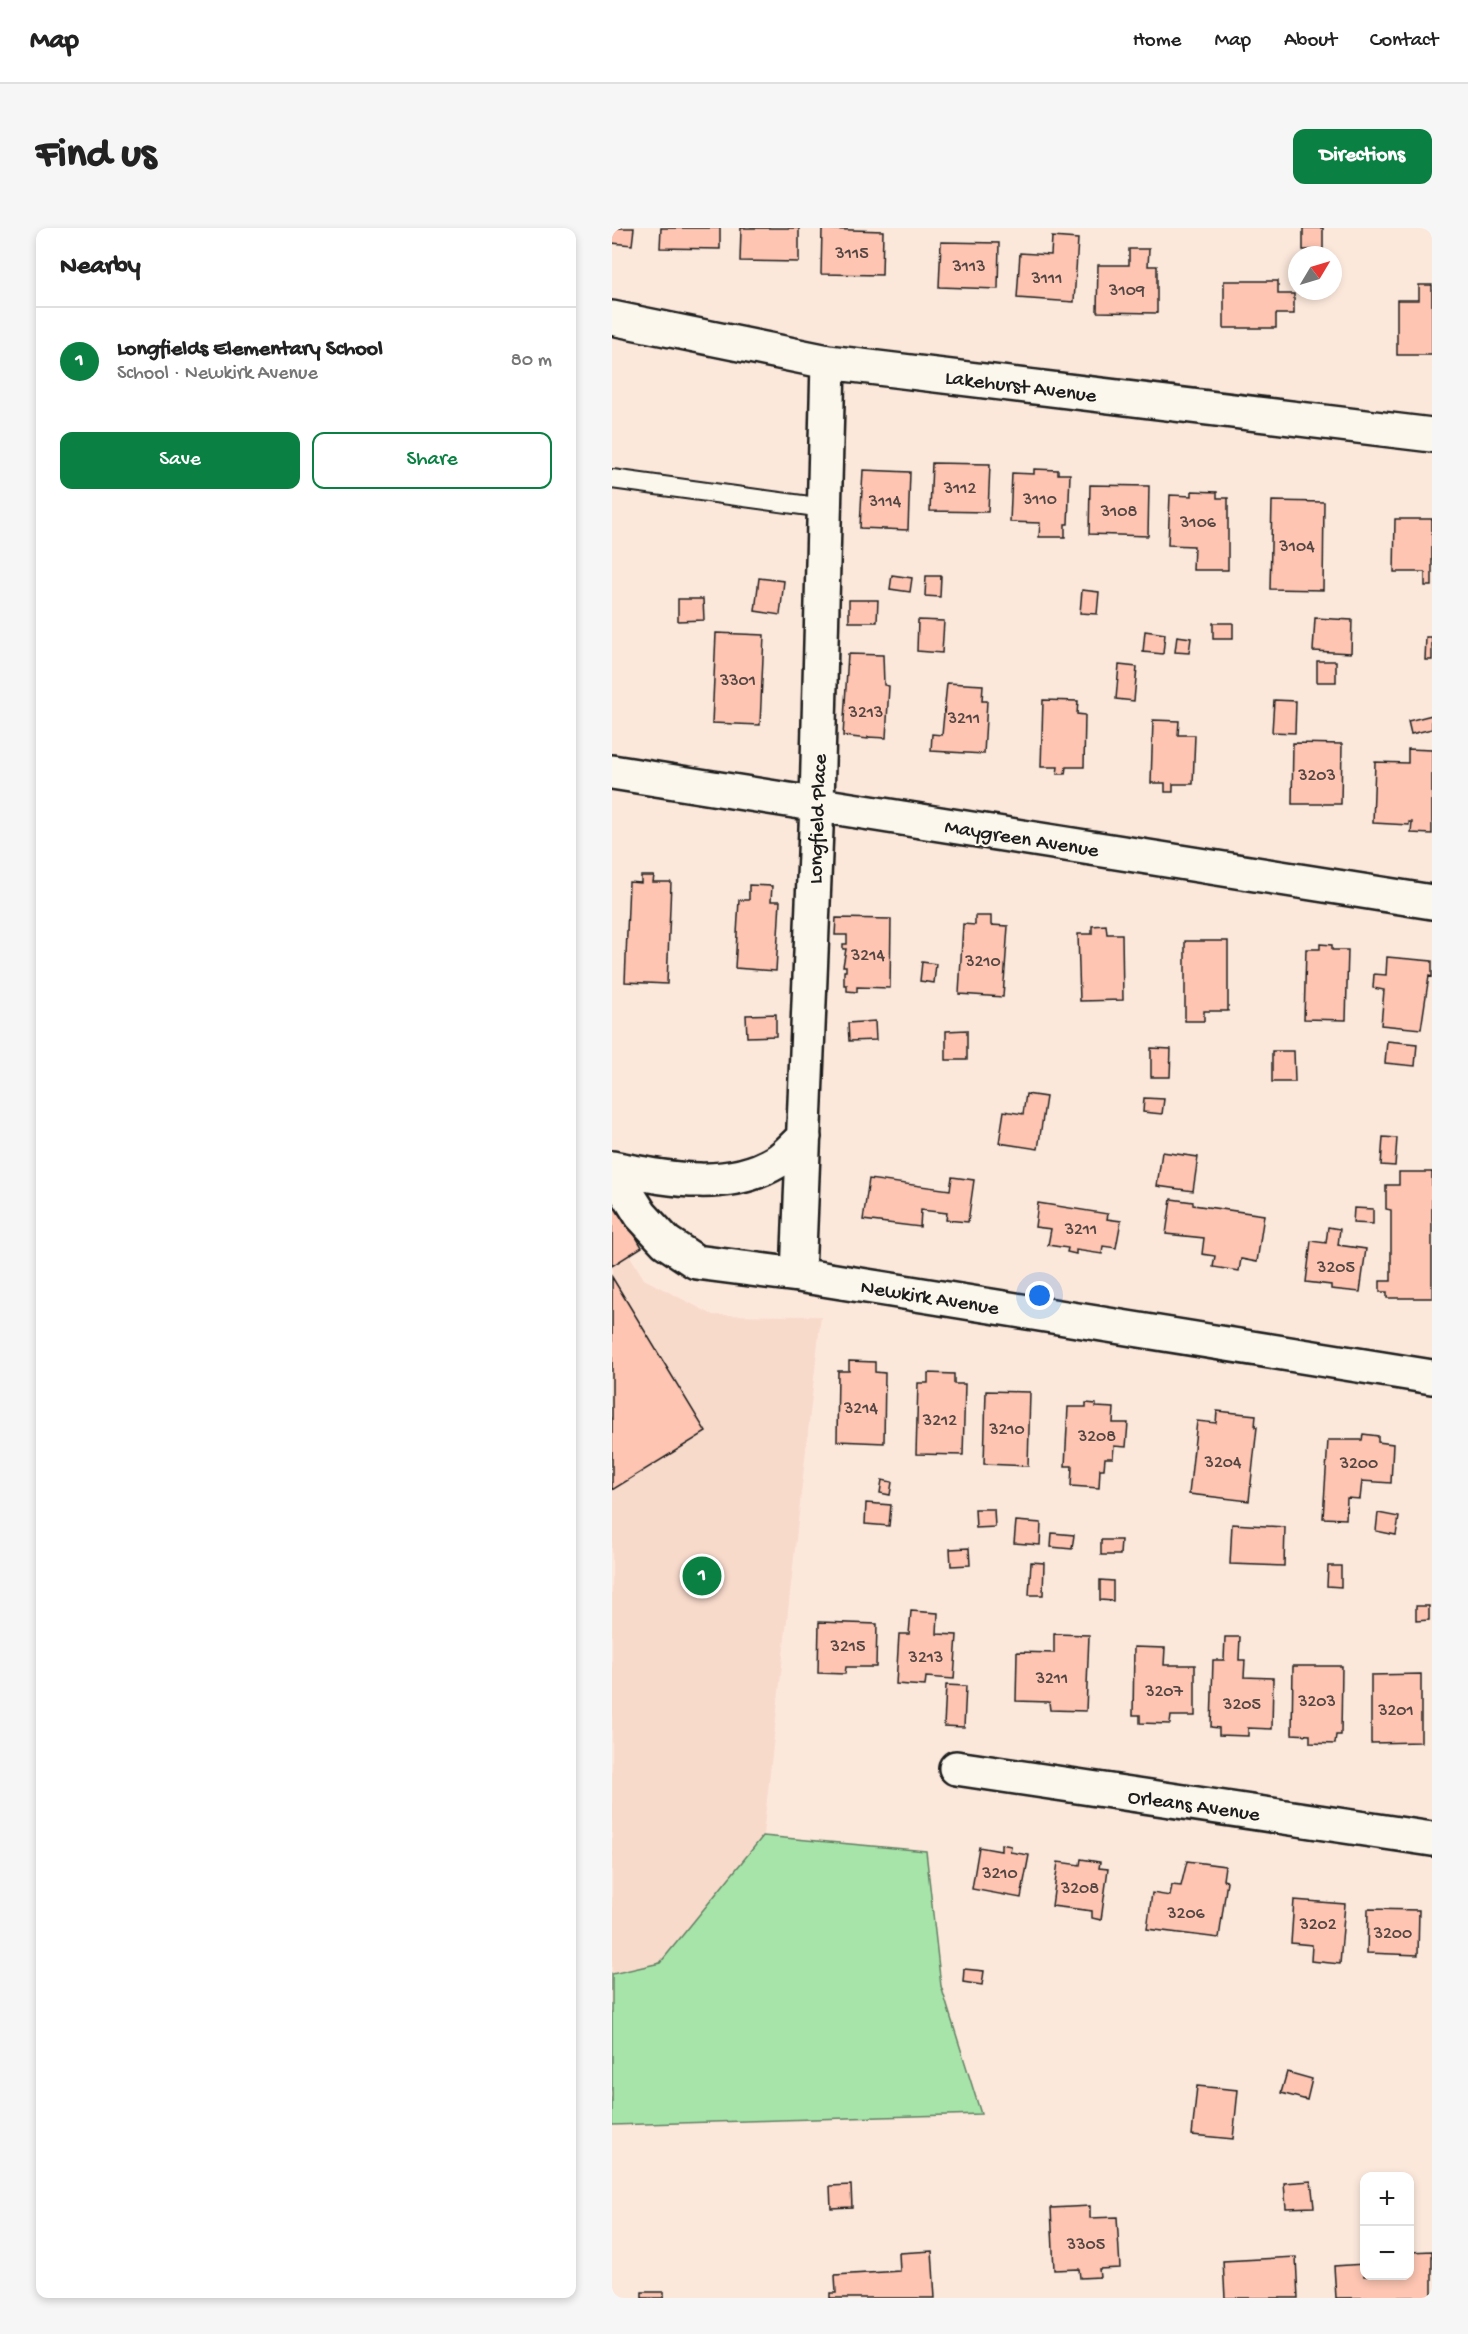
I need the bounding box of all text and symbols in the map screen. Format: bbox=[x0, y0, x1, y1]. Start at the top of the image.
text: Map bbox=[30, 25, 79, 58]
text: Home bbox=[1133, 29, 1181, 54]
text: Map bbox=[1214, 29, 1251, 54]
text: About bbox=[1284, 29, 1337, 54]
text: Contact bbox=[1370, 29, 1438, 54]
button: Directions bbox=[1293, 129, 1432, 184]
text: Find us bbox=[36, 132, 156, 181]
house number: 3115 bbox=[834, 244, 869, 265]
north arrow bbox=[1288, 246, 1342, 300]
text: Nearby bbox=[60, 252, 141, 283]
house number: 3113 bbox=[951, 257, 986, 278]
house number: 3111 bbox=[1030, 269, 1063, 290]
house number: 3109 bbox=[1108, 281, 1145, 302]
text: Longfields Elementary School bbox=[117, 337, 383, 363]
text: 1 bbox=[75, 350, 84, 373]
text: 80 m bbox=[511, 350, 552, 373]
text: School · Newkirk Avenue bbox=[117, 363, 318, 386]
street label: Lakehurst Avenue bbox=[943, 367, 1099, 410]
button: Save bbox=[60, 432, 300, 489]
button: Share bbox=[312, 432, 552, 489]
house number: 3112 bbox=[943, 479, 977, 500]
house number: 3110 bbox=[1022, 490, 1057, 511]
house number: 3114 bbox=[868, 492, 902, 513]
house number: 3108 bbox=[1100, 502, 1137, 523]
house number: 3106 bbox=[1179, 513, 1217, 534]
house number: 3104 bbox=[1278, 537, 1315, 558]
house number: 3301 bbox=[719, 671, 756, 692]
house number: 3213 bbox=[848, 703, 883, 724]
house number: 3211 bbox=[947, 709, 980, 730]
street label: Longfield Place bbox=[805, 753, 834, 885]
house number: 3203 bbox=[1297, 766, 1336, 787]
street label: Maygreen Avenue bbox=[943, 816, 1101, 865]
house number: 3214 bbox=[850, 946, 885, 967]
house number: 3210 bbox=[964, 952, 1001, 973]
house number: 3211 bbox=[1064, 1220, 1097, 1241]
house number: 3205 bbox=[1316, 1258, 1355, 1279]
street label: Newkirk Avenue bbox=[859, 1276, 1002, 1323]
your location bbox=[1025, 1281, 1054, 1310]
house number: 3214 bbox=[843, 1399, 878, 1420]
house number: 3212 bbox=[922, 1411, 957, 1432]
house number: 3210 bbox=[988, 1420, 1025, 1441]
house number: 3208 bbox=[1077, 1427, 1116, 1448]
house number: 3204 bbox=[1204, 1453, 1242, 1474]
house number: 3200 bbox=[1339, 1454, 1378, 1475]
pin: 1 bbox=[682, 1554, 722, 1598]
house number: 3215 bbox=[830, 1637, 865, 1658]
house number: 3213 bbox=[908, 1648, 943, 1669]
house number: 3211 bbox=[1035, 1669, 1068, 1690]
house number: 3207 bbox=[1144, 1682, 1184, 1703]
house number: 3203 bbox=[1297, 1692, 1336, 1713]
house number: 3205 bbox=[1222, 1695, 1261, 1716]
house number: 3201 bbox=[1377, 1701, 1414, 1722]
street label: Orleans Avenue bbox=[1126, 1786, 1262, 1829]
house number: 3210 bbox=[981, 1864, 1018, 1885]
house number: 3208 bbox=[1060, 1879, 1099, 1900]
house number: 3206 bbox=[1166, 1904, 1206, 1925]
house number: 3202 bbox=[1298, 1915, 1337, 1936]
house number: 3200 bbox=[1373, 1924, 1412, 1945]
map controls bbox=[1360, 2172, 1414, 2280]
button: + bbox=[1360, 2172, 1414, 2226]
button: − bbox=[1360, 2226, 1414, 2280]
house number: 3305 bbox=[1066, 2235, 1105, 2256]

